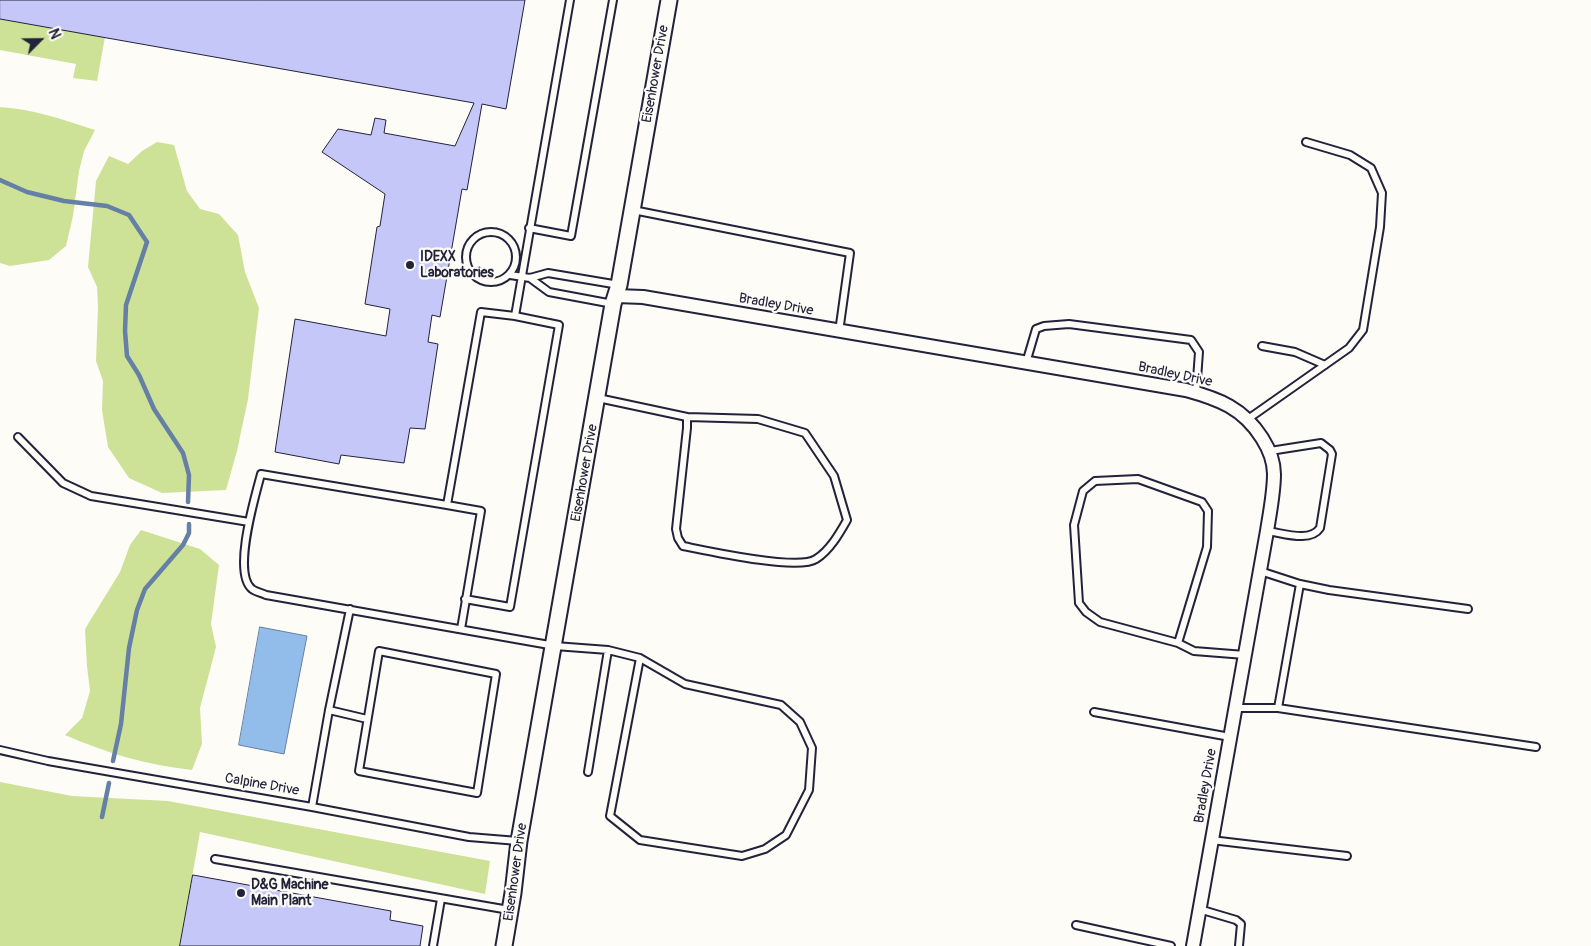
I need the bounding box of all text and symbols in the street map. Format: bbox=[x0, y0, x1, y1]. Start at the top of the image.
north arrow bbox=[15, 15, 65, 65]
street label: Eisenhower Drive bbox=[639, 24, 673, 124]
text: N bbox=[45, 26, 64, 42]
place label: IDEXX Laboratories bbox=[420, 249, 494, 282]
marker: IDEXX Laboratories bbox=[404, 259, 416, 271]
street label: Bradley Drive bbox=[737, 290, 815, 320]
street label: Bradley Drive bbox=[1136, 359, 1214, 391]
street label: Eisenhower Drive bbox=[568, 423, 602, 523]
street label: Bradley Drive bbox=[1191, 747, 1221, 825]
street label: Calpine Drive bbox=[224, 770, 300, 800]
street label: Eisenhower Drive bbox=[501, 822, 531, 922]
place label: D&G Machine Main Plant bbox=[251, 877, 328, 910]
marker: D&G Machine Main Plant bbox=[235, 887, 247, 899]

